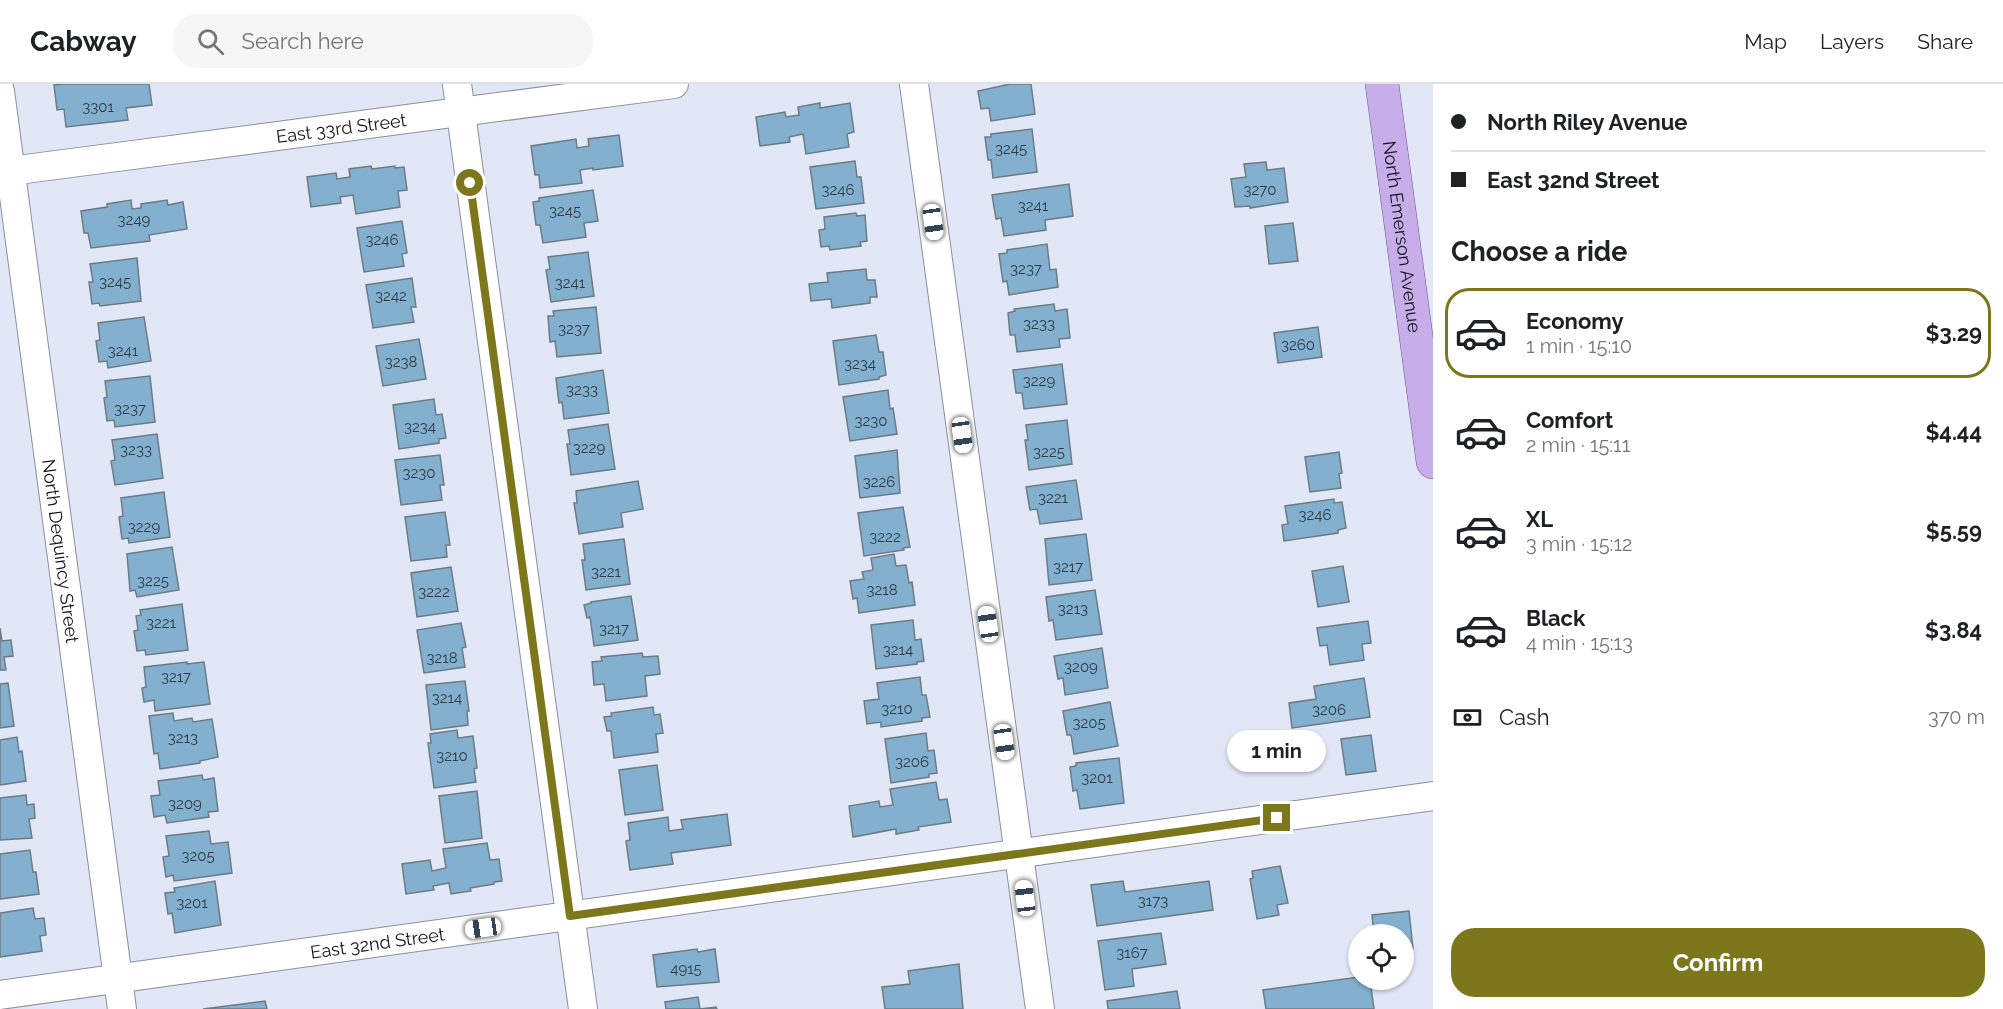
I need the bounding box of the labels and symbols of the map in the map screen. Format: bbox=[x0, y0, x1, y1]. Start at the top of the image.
house number: 3301 bbox=[82, 98, 114, 116]
street label: East 33rd Street bbox=[275, 109, 408, 147]
street label: North Emerson Avenue bbox=[1379, 139, 1426, 334]
house number: 3245 bbox=[995, 140, 1027, 158]
route start bbox=[456, 169, 483, 196]
house number: 3246 bbox=[821, 181, 855, 199]
house number: 3270 bbox=[1244, 181, 1276, 199]
house number: 3241 bbox=[1018, 197, 1049, 215]
house number: 3245 bbox=[549, 202, 581, 220]
car bbox=[922, 203, 944, 241]
house number: 3249 bbox=[118, 211, 151, 229]
house number: 3246 bbox=[365, 231, 399, 249]
house number: 3237 bbox=[1010, 260, 1042, 278]
house number: 3245 bbox=[99, 273, 131, 291]
house number: 3241 bbox=[555, 274, 586, 292]
house number: 3242 bbox=[375, 287, 407, 305]
house number: 3233 bbox=[1023, 315, 1055, 333]
house number: 3237 bbox=[558, 320, 590, 338]
house number: 3260 bbox=[1281, 336, 1315, 354]
house number: 3241 bbox=[108, 342, 139, 360]
house number: 3238 bbox=[385, 353, 417, 371]
house number: 3234 bbox=[844, 355, 876, 373]
house number: 3229 bbox=[1023, 372, 1055, 390]
house number: 3233 bbox=[566, 381, 598, 399]
house number: 3237 bbox=[114, 400, 146, 418]
house number: 3230 bbox=[854, 412, 888, 430]
car bbox=[951, 416, 973, 454]
house number: 3234 bbox=[404, 418, 436, 436]
house number: 3229 bbox=[573, 439, 605, 457]
house number: 3233 bbox=[120, 441, 152, 459]
house number: 3225 bbox=[1033, 443, 1065, 461]
street label: North Dequincy Street bbox=[39, 458, 84, 644]
house number: 3230 bbox=[402, 464, 436, 482]
house number: 3226 bbox=[863, 473, 895, 491]
house number: 3221 bbox=[1038, 489, 1069, 507]
house number: 3246 bbox=[1298, 506, 1332, 524]
house number: 3229 bbox=[128, 518, 160, 536]
house number: 3222 bbox=[869, 528, 901, 546]
house number: 3217 bbox=[1053, 558, 1083, 576]
house number: 3221 bbox=[591, 563, 622, 581]
house number: 3225 bbox=[137, 572, 169, 590]
house number: 3218 bbox=[866, 581, 898, 599]
house number: 3222 bbox=[418, 583, 450, 601]
house number: 3213 bbox=[1058, 600, 1088, 618]
car bbox=[977, 605, 999, 643]
house number: 3221 bbox=[146, 614, 177, 632]
house number: 3217 bbox=[599, 620, 629, 638]
house number: 3214 bbox=[883, 641, 913, 659]
house number: 3218 bbox=[426, 649, 458, 667]
house number: 3209 bbox=[1064, 658, 1098, 676]
house number: 3217 bbox=[161, 668, 191, 686]
house number: 3214 bbox=[432, 689, 462, 707]
house number: 3210 bbox=[881, 700, 913, 718]
house number: 3206 bbox=[1312, 701, 1346, 719]
house number: 3205 bbox=[1072, 714, 1106, 732]
car bbox=[993, 723, 1015, 761]
house number: 3213 bbox=[168, 729, 198, 747]
callout: 1 min bbox=[1228, 731, 1326, 773]
house number: 3210 bbox=[436, 747, 468, 765]
house number: 3206 bbox=[895, 753, 929, 771]
house number: 3201 bbox=[1081, 769, 1113, 787]
house number: 3209 bbox=[168, 795, 202, 813]
route end bbox=[1263, 804, 1290, 831]
house number: 3205 bbox=[181, 847, 215, 865]
car bbox=[1014, 879, 1036, 917]
house number: 3173 bbox=[1138, 892, 1168, 910]
house number: 3201 bbox=[176, 894, 208, 912]
car bbox=[464, 917, 502, 939]
street label: East 32nd Street bbox=[309, 923, 446, 962]
house number: 3167 bbox=[1116, 944, 1148, 962]
house number: 4915 bbox=[670, 960, 702, 978]

